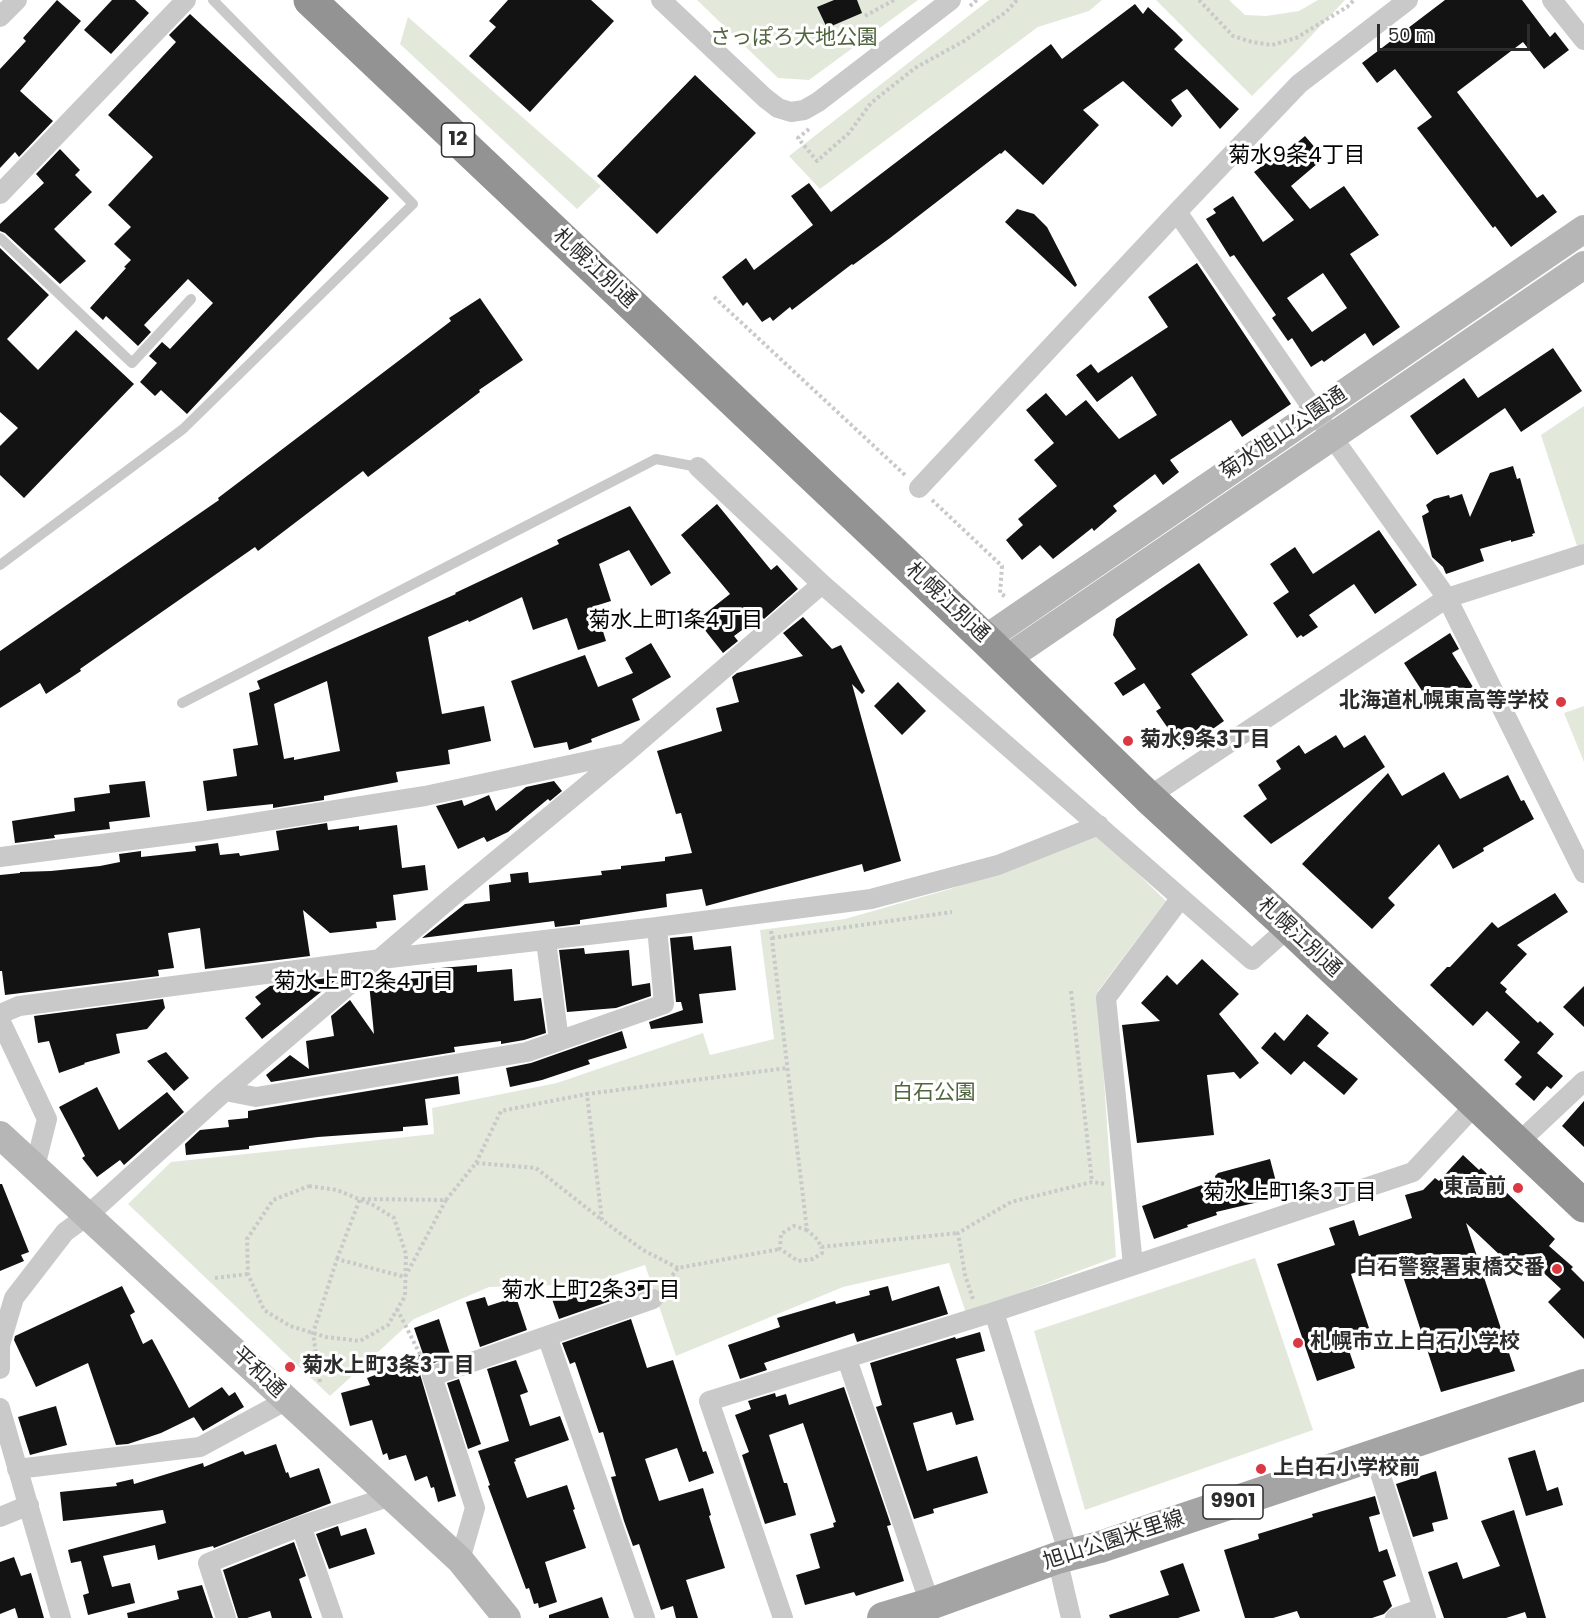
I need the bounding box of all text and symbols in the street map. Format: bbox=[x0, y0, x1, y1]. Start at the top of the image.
scale bar bbox=[1380, 12, 1533, 50]
text: 50 m bbox=[1388, 22, 1434, 47]
park label: さっぽろ大地公園 bbox=[710, 26, 878, 52]
road number: 12 bbox=[442, 123, 474, 157]
district label: 菊水9条4丁目 bbox=[1228, 143, 1366, 169]
street label: 札幌江別通 bbox=[547, 224, 641, 314]
street label: 菊水旭山公園通 bbox=[1216, 382, 1352, 486]
street label: 札幌江別通 bbox=[900, 558, 994, 648]
district label: 菊水上町1条4丁目 bbox=[589, 608, 763, 634]
place label: 北海道札幌東高等学校 bbox=[1339, 689, 1549, 715]
marker: 北海道札幌東高等学校 bbox=[1554, 695, 1568, 709]
place label: 菊水9条3丁目 bbox=[1140, 728, 1271, 754]
marker: 菊水9条3丁目 bbox=[1121, 734, 1135, 748]
street label: 札幌江別通 bbox=[1252, 893, 1346, 983]
district label: 菊水上町2条4丁目 bbox=[274, 969, 454, 995]
park label: 白石公園 bbox=[892, 1081, 976, 1107]
place label: 東高前 bbox=[1443, 1175, 1506, 1201]
district label: 菊水上町1条3丁目 bbox=[1203, 1180, 1377, 1206]
marker: 東高前 bbox=[1511, 1181, 1525, 1195]
place label: 白石警察署東橋交番 bbox=[1356, 1256, 1545, 1282]
marker: 白石警察署東橋交番 bbox=[1550, 1262, 1564, 1276]
district label: 菊水上町2条3丁目 bbox=[501, 1278, 681, 1304]
place label: 札幌市立上白石小学校 bbox=[1310, 1330, 1520, 1356]
marker: 札幌市立上白石小学校 bbox=[1291, 1336, 1305, 1350]
street label: 平和通 bbox=[226, 1342, 290, 1404]
place label: 菊水上町3条3丁目 bbox=[302, 1354, 474, 1380]
marker: 菊水上町3条3丁目 bbox=[283, 1360, 297, 1374]
place label: 上白石小学校前 bbox=[1273, 1456, 1420, 1482]
marker: 上白石小学校前 bbox=[1254, 1462, 1268, 1476]
road number: 9901 bbox=[1203, 1485, 1263, 1519]
street label: 旭山公園米里線 bbox=[1040, 1506, 1188, 1576]

